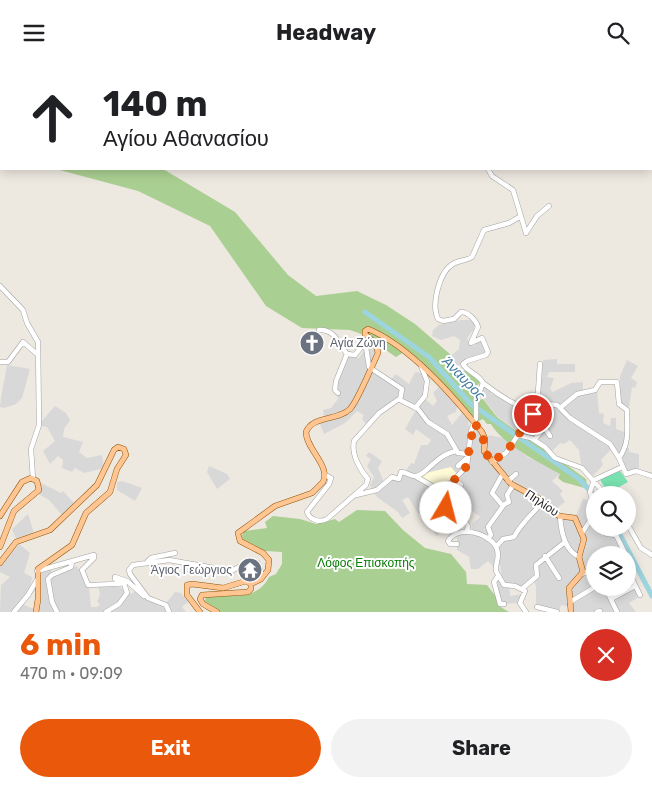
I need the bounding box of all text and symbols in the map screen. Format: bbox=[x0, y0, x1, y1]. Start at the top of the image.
icon: menu bbox=[20, 19, 48, 47]
text: Headway bbox=[276, 19, 376, 46]
icon: search bbox=[604, 19, 632, 47]
text: 140 m bbox=[103, 83, 208, 125]
icon: ahead bbox=[20, 85, 85, 150]
text: Αγίου Αθανασίου bbox=[103, 125, 269, 152]
church icon: Αγία Ζώνη bbox=[299, 330, 325, 356]
place label: Αγία Ζώνη bbox=[330, 336, 386, 350]
water label: Άναυρος bbox=[438, 352, 489, 404]
pin bbox=[512, 393, 554, 435]
icon: arrive bbox=[519, 400, 547, 428]
position arrow bbox=[419, 481, 471, 533]
map controls bbox=[586, 486, 636, 596]
button: search bbox=[586, 486, 636, 536]
street label: Πηλίου bbox=[523, 487, 561, 519]
button: layers bbox=[586, 546, 636, 596]
park label: Λόφος Επισκοπής bbox=[317, 556, 415, 570]
temple icon: Άγιος Γεώργιος bbox=[237, 557, 263, 583]
place label: Άγιος Γεώργιος bbox=[151, 563, 232, 577]
text: 6 min bbox=[20, 627, 101, 663]
button: close bbox=[580, 629, 632, 681]
text: 470 m · 09:09 bbox=[20, 664, 123, 683]
button: Exit bbox=[20, 719, 321, 777]
button: Share bbox=[331, 719, 632, 777]

